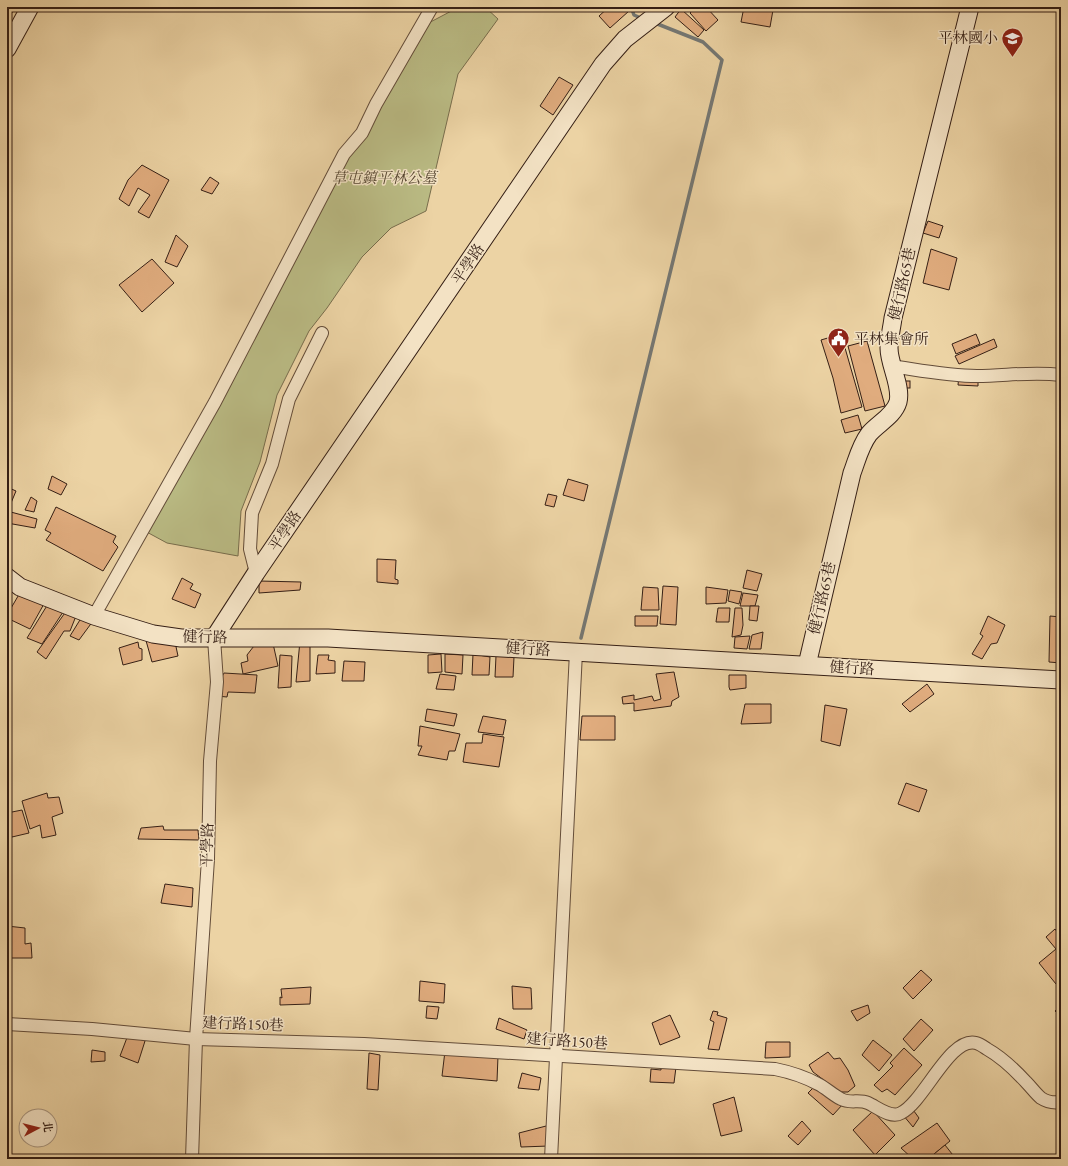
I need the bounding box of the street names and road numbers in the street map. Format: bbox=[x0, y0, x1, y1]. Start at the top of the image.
street label: 平學路 bbox=[447, 240, 488, 288]
street label: 健行路65巷 bbox=[884, 246, 919, 322]
street label: 平學路 bbox=[264, 507, 305, 555]
street label: 健行路65巷 bbox=[804, 560, 839, 636]
street label: 健行路 bbox=[182, 627, 228, 646]
street label: 健行路 bbox=[505, 638, 551, 659]
street label: 健行路 bbox=[829, 657, 875, 678]
street label: 平學路 bbox=[196, 822, 217, 868]
street label: 建行路150巷 bbox=[202, 1013, 284, 1034]
street label: 建行路150巷 bbox=[526, 1028, 608, 1053]

